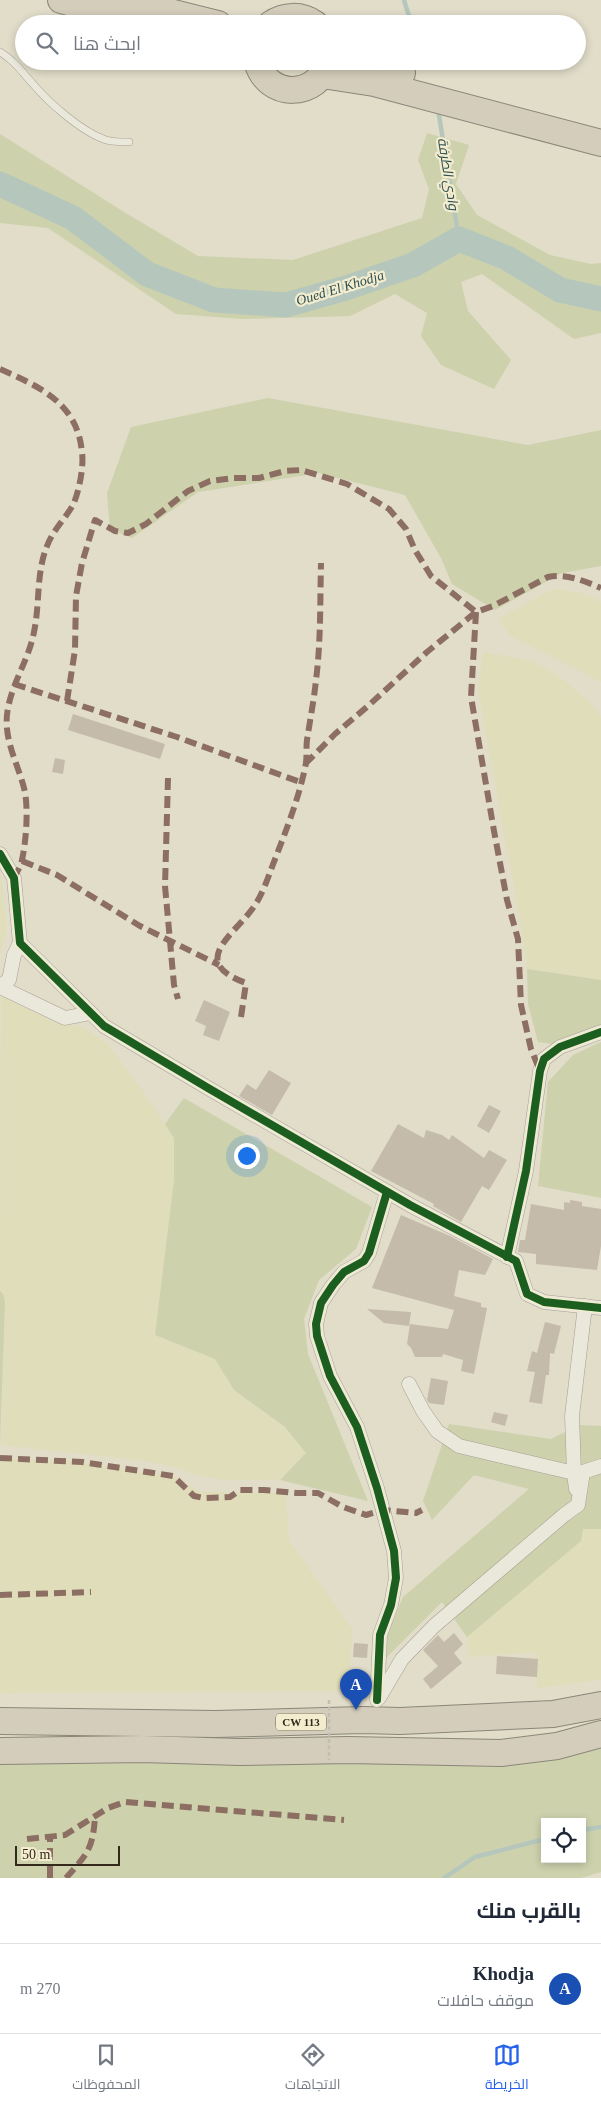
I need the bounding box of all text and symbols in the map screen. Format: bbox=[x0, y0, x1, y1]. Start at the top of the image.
search box bbox=[15, 15, 586, 70]
icon: search bbox=[33, 29, 61, 57]
text: ابحث هنا bbox=[73, 33, 141, 54]
water label: وادي الطرفة bbox=[431, 137, 461, 213]
water label: Oued El Khodja bbox=[294, 268, 386, 308]
your location bbox=[234, 1143, 260, 1169]
pin: A bbox=[340, 1669, 372, 1710]
road number: CW 113 bbox=[276, 1714, 326, 1730]
map controls bbox=[541, 1818, 586, 1863]
button: locate bbox=[541, 1818, 586, 1863]
scale bar bbox=[15, 1843, 120, 1866]
text: 50 m bbox=[22, 1847, 50, 1862]
text: بالقرب منك bbox=[477, 1899, 581, 1923]
text: Khodja bbox=[473, 1963, 534, 1984]
text: 270 m bbox=[20, 1980, 60, 1997]
text: A bbox=[559, 1980, 571, 1997]
text: موقف حافلات bbox=[437, 1992, 534, 2009]
tab: المحفوظات bbox=[72, 2041, 140, 2097]
tab: الاتجاهات bbox=[285, 2041, 340, 2097]
tab: الخريطة bbox=[485, 2041, 529, 2097]

